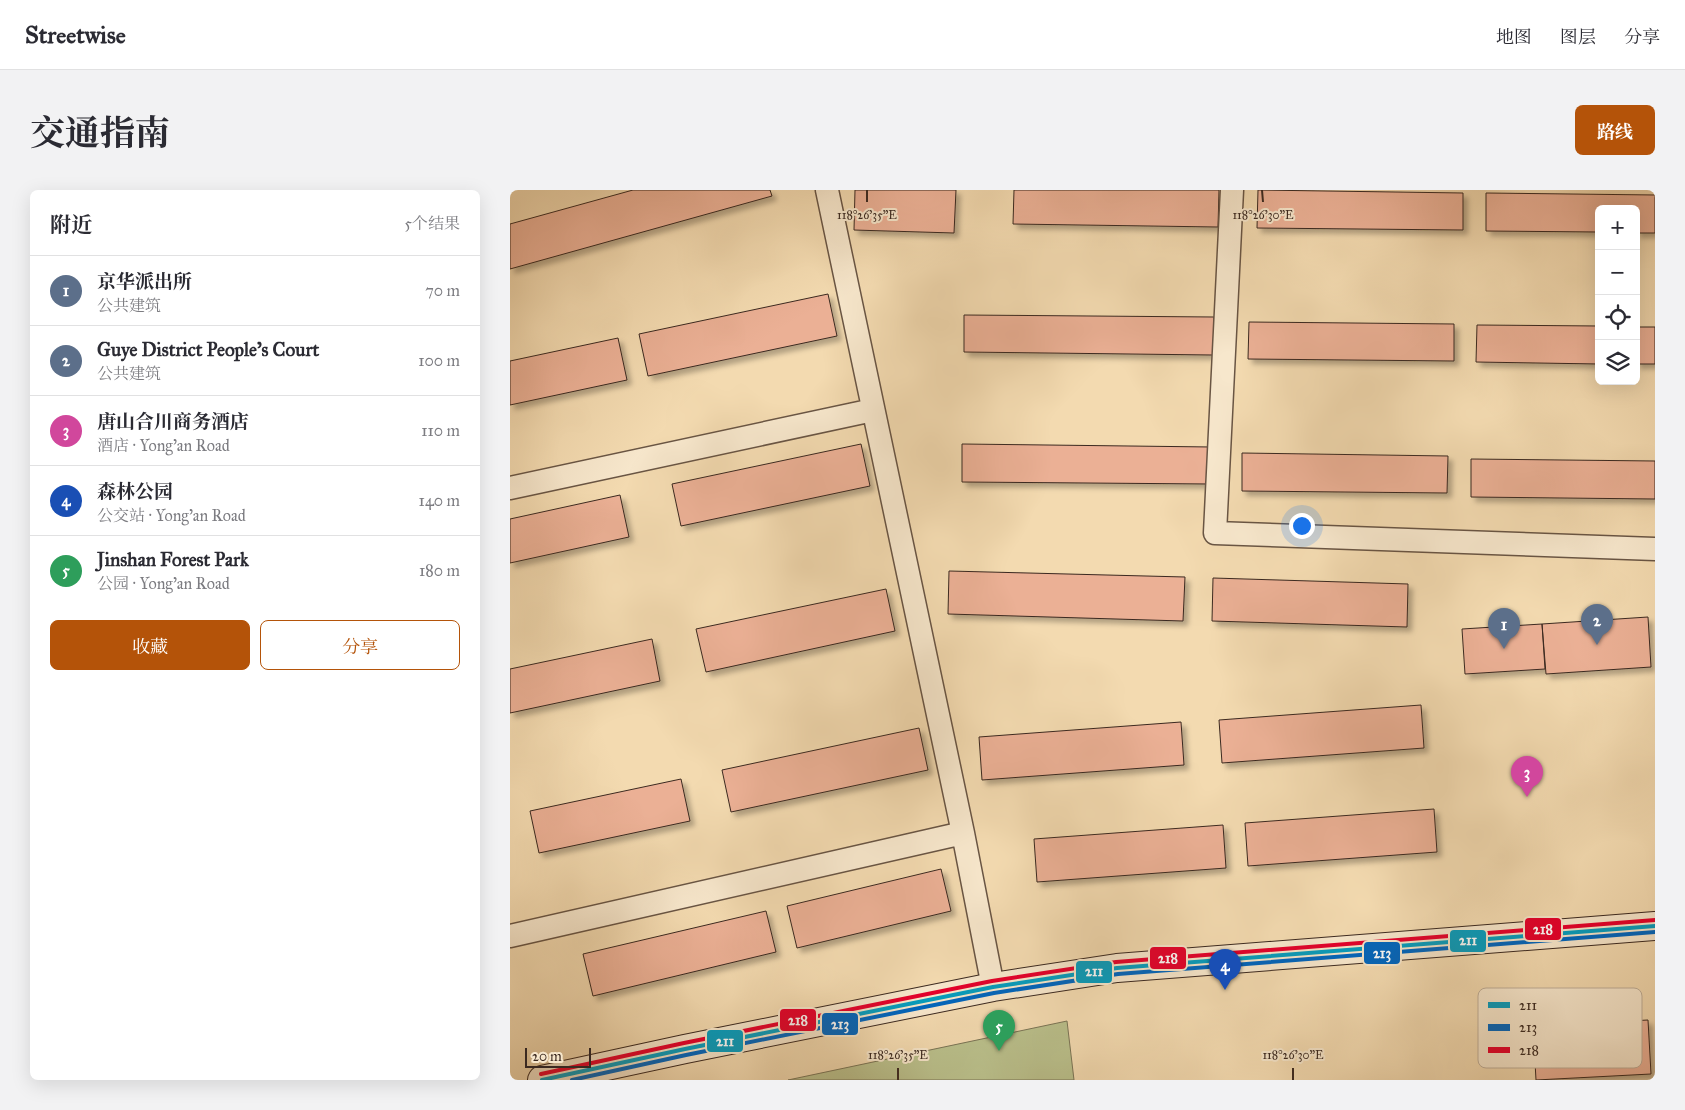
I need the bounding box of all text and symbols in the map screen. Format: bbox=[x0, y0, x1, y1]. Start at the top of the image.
text: Streetwise bbox=[25, 20, 126, 50]
text: 地图 bbox=[1496, 26, 1532, 48]
text: 图层 bbox=[1560, 26, 1596, 48]
text: 分享 bbox=[1624, 26, 1660, 48]
button: 路线 bbox=[1575, 105, 1655, 155]
text: 交通指南 bbox=[30, 112, 170, 155]
map controls bbox=[1595, 205, 1640, 385]
button: + bbox=[1595, 205, 1640, 250]
text: 118°26'35"E bbox=[837, 208, 897, 222]
text: 118°26'30"E bbox=[1232, 208, 1294, 222]
text: 附近 bbox=[50, 212, 92, 238]
text: 5个结果 bbox=[405, 214, 460, 233]
button: − bbox=[1595, 250, 1640, 295]
text: 京华派出所 bbox=[97, 270, 192, 293]
text: 1 bbox=[63, 281, 69, 300]
text: 70 m bbox=[425, 281, 460, 300]
button: locate bbox=[1595, 295, 1640, 340]
text: 公共建筑 bbox=[97, 296, 161, 315]
text: Guye District People's Court bbox=[97, 338, 319, 361]
button: layers bbox=[1595, 340, 1640, 385]
text: 2 bbox=[62, 351, 70, 370]
text: 100 m bbox=[418, 351, 460, 370]
text: 公共建筑 bbox=[97, 364, 161, 383]
text: 唐山合川商务酒店 bbox=[97, 410, 249, 433]
text: 3 bbox=[63, 421, 69, 440]
text: 110 m bbox=[421, 421, 460, 440]
text: 酒店 · Yong'an Road bbox=[97, 436, 230, 455]
text: 森林公园 bbox=[97, 480, 173, 503]
text: 4 bbox=[62, 491, 70, 510]
text: 140 m bbox=[419, 491, 460, 510]
text: 公交站 · Yong'an Road bbox=[97, 506, 246, 525]
your location bbox=[1289, 513, 1315, 539]
text: Jinshan Forest Park bbox=[97, 548, 249, 571]
text: 5 bbox=[62, 561, 70, 580]
text: 180 m bbox=[419, 561, 460, 580]
text: 公园 · Yong'an Road bbox=[97, 574, 230, 593]
pin: 2 bbox=[1581, 604, 1613, 645]
pin: 1 bbox=[1488, 608, 1520, 649]
button: 收藏 bbox=[50, 620, 250, 670]
button: 分享 bbox=[260, 620, 460, 670]
pin: 3 bbox=[1511, 756, 1543, 797]
line badge: 218 bbox=[1524, 917, 1562, 941]
text: 218 bbox=[1533, 921, 1553, 938]
line badge: 211 bbox=[1449, 929, 1487, 953]
text: 211 bbox=[1459, 932, 1477, 949]
line badge: 213 bbox=[1363, 941, 1401, 965]
text: 213 bbox=[1373, 945, 1391, 963]
line badge: 218 bbox=[1149, 946, 1187, 970]
pin: 4 bbox=[1209, 949, 1241, 990]
text: 218 bbox=[1158, 950, 1178, 967]
line badge: 211 bbox=[1075, 960, 1113, 984]
text: 211 bbox=[1085, 963, 1103, 980]
legend bbox=[1478, 988, 1642, 1068]
text: 211 bbox=[1519, 997, 1537, 1014]
line badge: 218 bbox=[779, 1008, 817, 1032]
pin: 5 bbox=[983, 1010, 1015, 1051]
text: 218 bbox=[788, 1012, 808, 1029]
line badge: 213 bbox=[821, 1012, 859, 1036]
text: 213 bbox=[831, 1016, 849, 1034]
text: 213 bbox=[1519, 1019, 1537, 1036]
line badge: 211 bbox=[706, 1029, 744, 1053]
text: 211 bbox=[716, 1033, 734, 1050]
text: 218 bbox=[1519, 1042, 1539, 1059]
scale bar bbox=[525, 1045, 591, 1068]
text: 20 m bbox=[532, 1048, 562, 1065]
text: 118°26'35"E bbox=[868, 1048, 928, 1062]
text: 118°26'30"E bbox=[1262, 1048, 1324, 1062]

